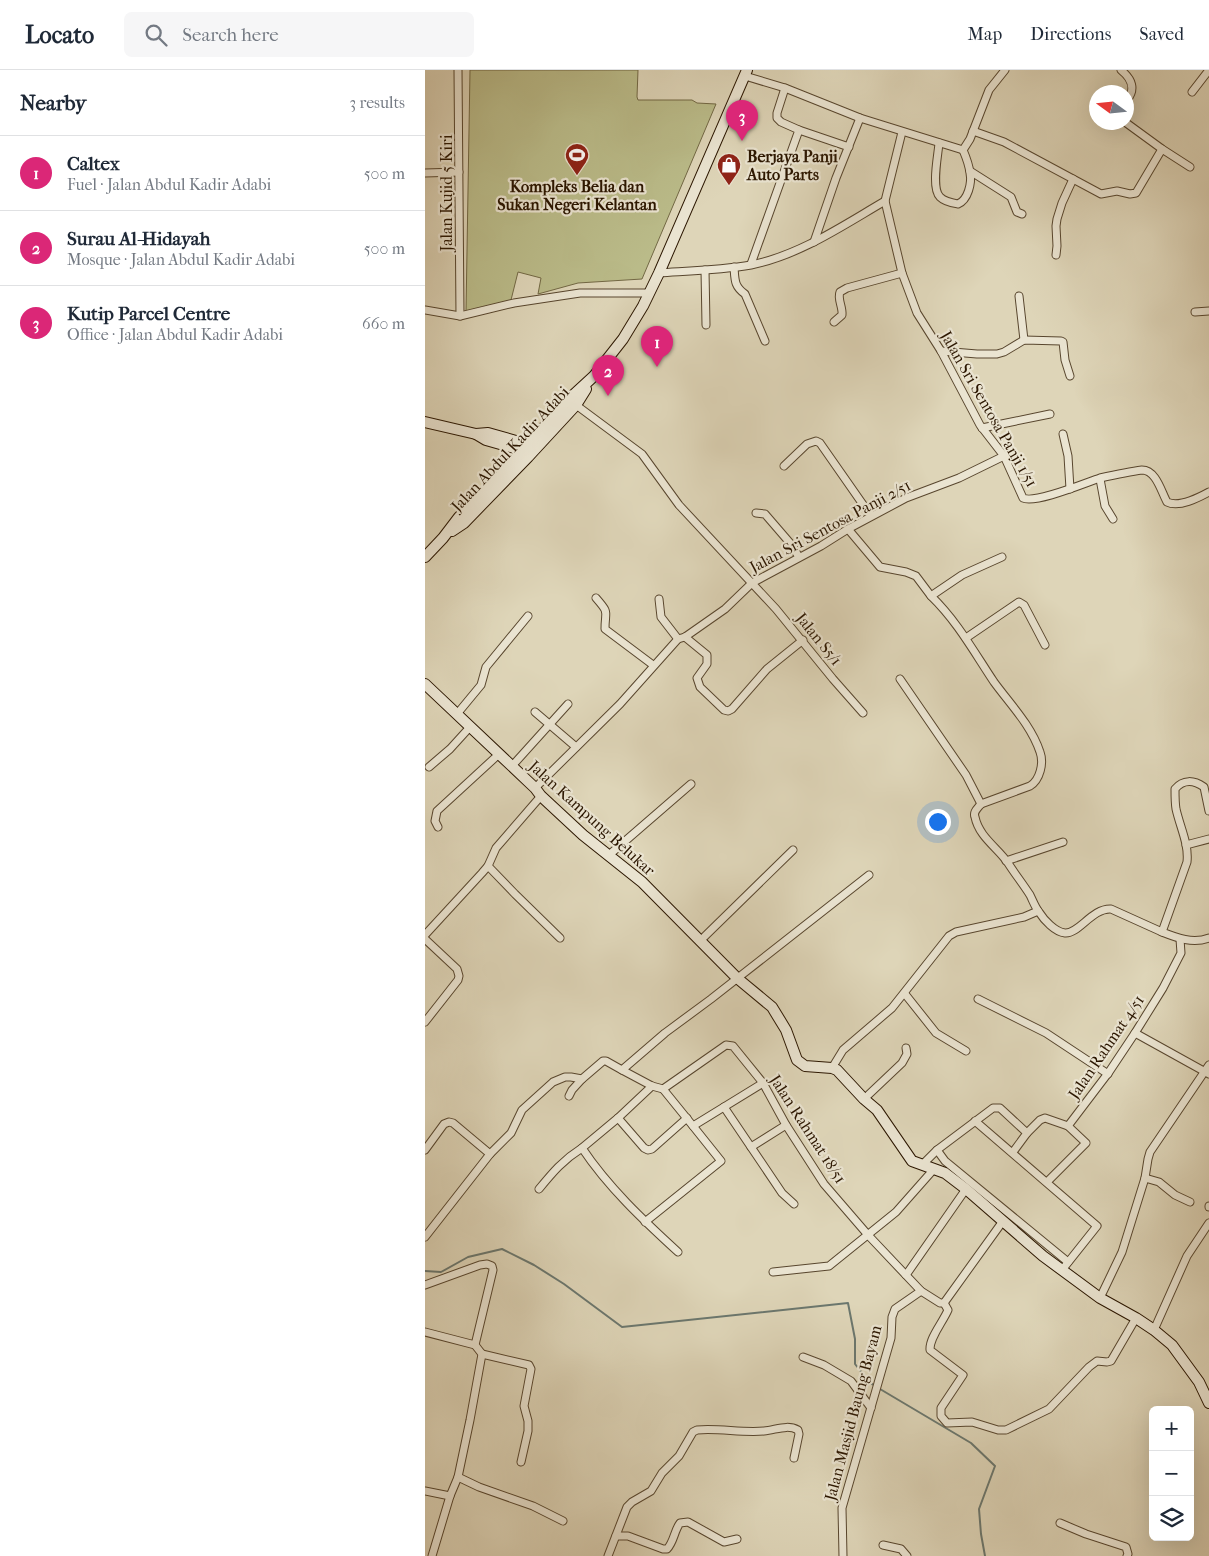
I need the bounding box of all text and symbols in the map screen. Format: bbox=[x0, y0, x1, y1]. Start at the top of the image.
search box bbox=[124, 12, 474, 57]
text: Locato bbox=[25, 21, 94, 49]
icon: search bbox=[142, 21, 170, 49]
text: Search here bbox=[182, 24, 279, 46]
text: Map bbox=[968, 24, 1002, 45]
text: Directions bbox=[1030, 24, 1111, 45]
text: Saved bbox=[1139, 24, 1184, 45]
north arrow bbox=[1089, 85, 1134, 130]
text: Nearby bbox=[20, 91, 86, 115]
text: 3 results bbox=[349, 93, 405, 112]
pin: 3 bbox=[726, 100, 758, 141]
street label: Jalan Kujid 5 Kiri bbox=[437, 134, 456, 254]
sports icon: Kompleks Belia dan Sukan Negeri Kelantan bbox=[564, 142, 590, 176]
place label: Berjaya Panji Auto Parts bbox=[746, 147, 838, 184]
shop icon: Berjaya Panji Auto Parts bbox=[716, 152, 742, 186]
text: Caltex bbox=[67, 153, 120, 175]
text: 1 bbox=[33, 164, 39, 183]
text: 500 m bbox=[364, 164, 405, 183]
text: Fuel · Jalan Abdul Kadir Adabi bbox=[67, 175, 271, 194]
place label: Kompleks Belia dan Sukan Negeri Kelantan bbox=[497, 177, 657, 215]
text: Surau Al-Hidayah bbox=[67, 228, 210, 250]
text: 2 bbox=[32, 239, 40, 258]
text: 500 m bbox=[364, 239, 405, 258]
text: Mosque · Jalan Abdul Kadir Adabi bbox=[67, 250, 295, 269]
text: Kutip Parcel Centre bbox=[67, 303, 230, 325]
text: 3 bbox=[33, 314, 39, 333]
text: 660 m bbox=[362, 314, 405, 333]
text: Office · Jalan Abdul Kadir Adabi bbox=[67, 325, 283, 344]
pin: 1 bbox=[641, 326, 673, 367]
street label: Jalan Sri Sentosa Panji 1/51 bbox=[935, 326, 1042, 491]
pin: 2 bbox=[592, 355, 624, 396]
street label: Jalan Abdul Kadir Adabi bbox=[446, 382, 573, 517]
street label: Jalan Sri Sentosa Panji 2/51 bbox=[744, 475, 914, 578]
street label: Jalan S5/1 bbox=[791, 607, 846, 669]
street label: Jalan Kampung Belukar bbox=[524, 755, 659, 880]
your location bbox=[925, 809, 951, 835]
street label: Jalan Rahmat 4/51 bbox=[1063, 991, 1148, 1104]
street label: Jalan Rahmat 18/51 bbox=[765, 1069, 850, 1187]
street label: Jalan Masjid Baung Bayam bbox=[820, 1322, 886, 1505]
map controls bbox=[1149, 1406, 1194, 1541]
button: + bbox=[1149, 1406, 1194, 1451]
button: − bbox=[1149, 1451, 1194, 1496]
button: layers bbox=[1149, 1496, 1194, 1541]

